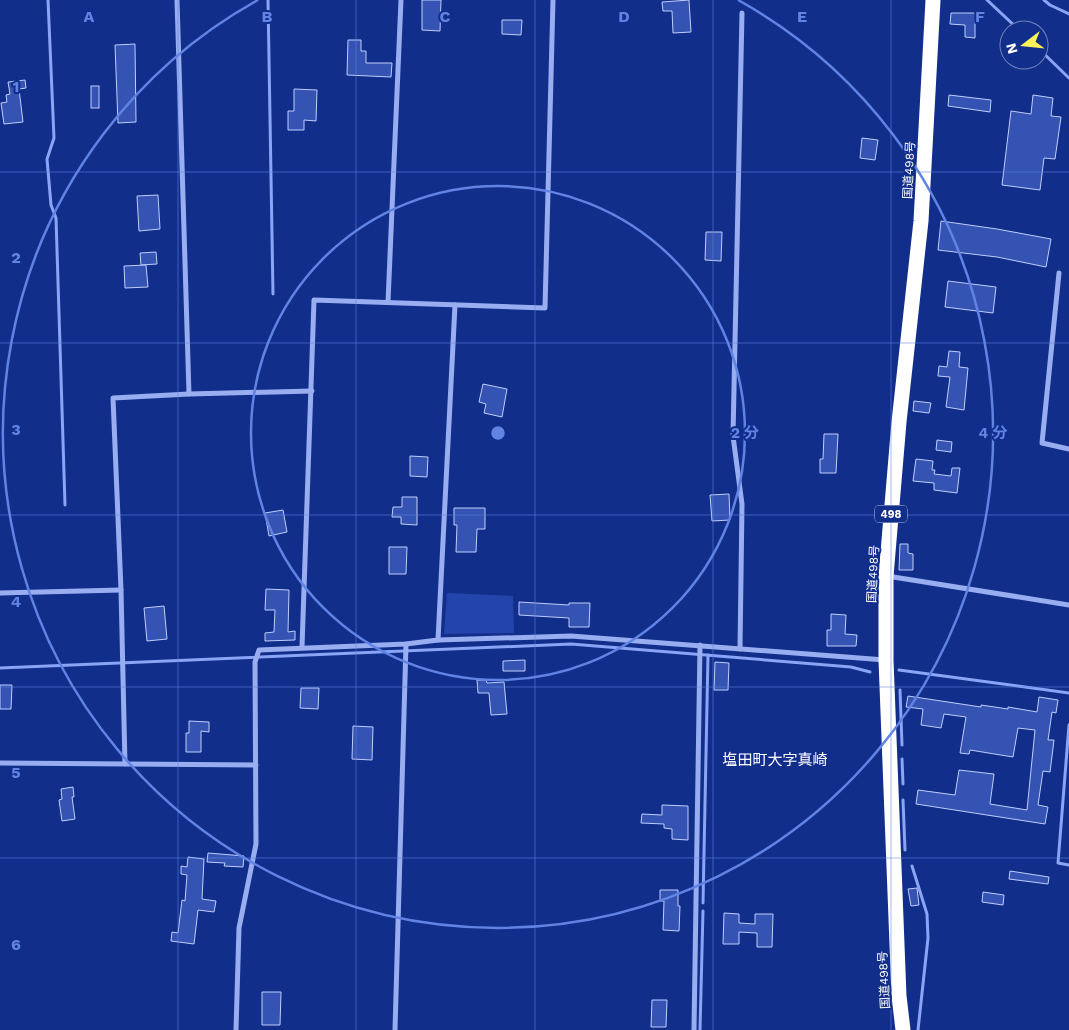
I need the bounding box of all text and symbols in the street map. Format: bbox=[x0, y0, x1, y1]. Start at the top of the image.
text: A bbox=[84, 7, 95, 26]
text: B bbox=[262, 7, 273, 26]
text: C bbox=[440, 7, 451, 26]
text: D bbox=[618, 7, 630, 26]
text: E bbox=[797, 7, 807, 26]
text: F bbox=[975, 7, 985, 26]
north arrow bbox=[999, 20, 1049, 70]
text: N bbox=[1002, 41, 1021, 56]
text: 1 bbox=[13, 77, 19, 96]
street label: 国道498号 bbox=[900, 141, 918, 199]
text: 2 bbox=[11, 248, 21, 267]
text: 3 bbox=[11, 420, 21, 439]
centre of rings bbox=[489, 424, 507, 442]
text: 2 分 bbox=[731, 424, 759, 442]
text: 4 分 bbox=[979, 424, 1007, 442]
road number: 498 bbox=[875, 506, 907, 522]
street label: 国道498号 bbox=[864, 545, 882, 603]
text: 4 bbox=[11, 592, 21, 611]
district label: 塩田町大字真崎 bbox=[722, 751, 828, 769]
text: 5 bbox=[11, 763, 21, 782]
text: 6 bbox=[11, 935, 21, 954]
street label: 国道498号 bbox=[875, 951, 893, 1009]

